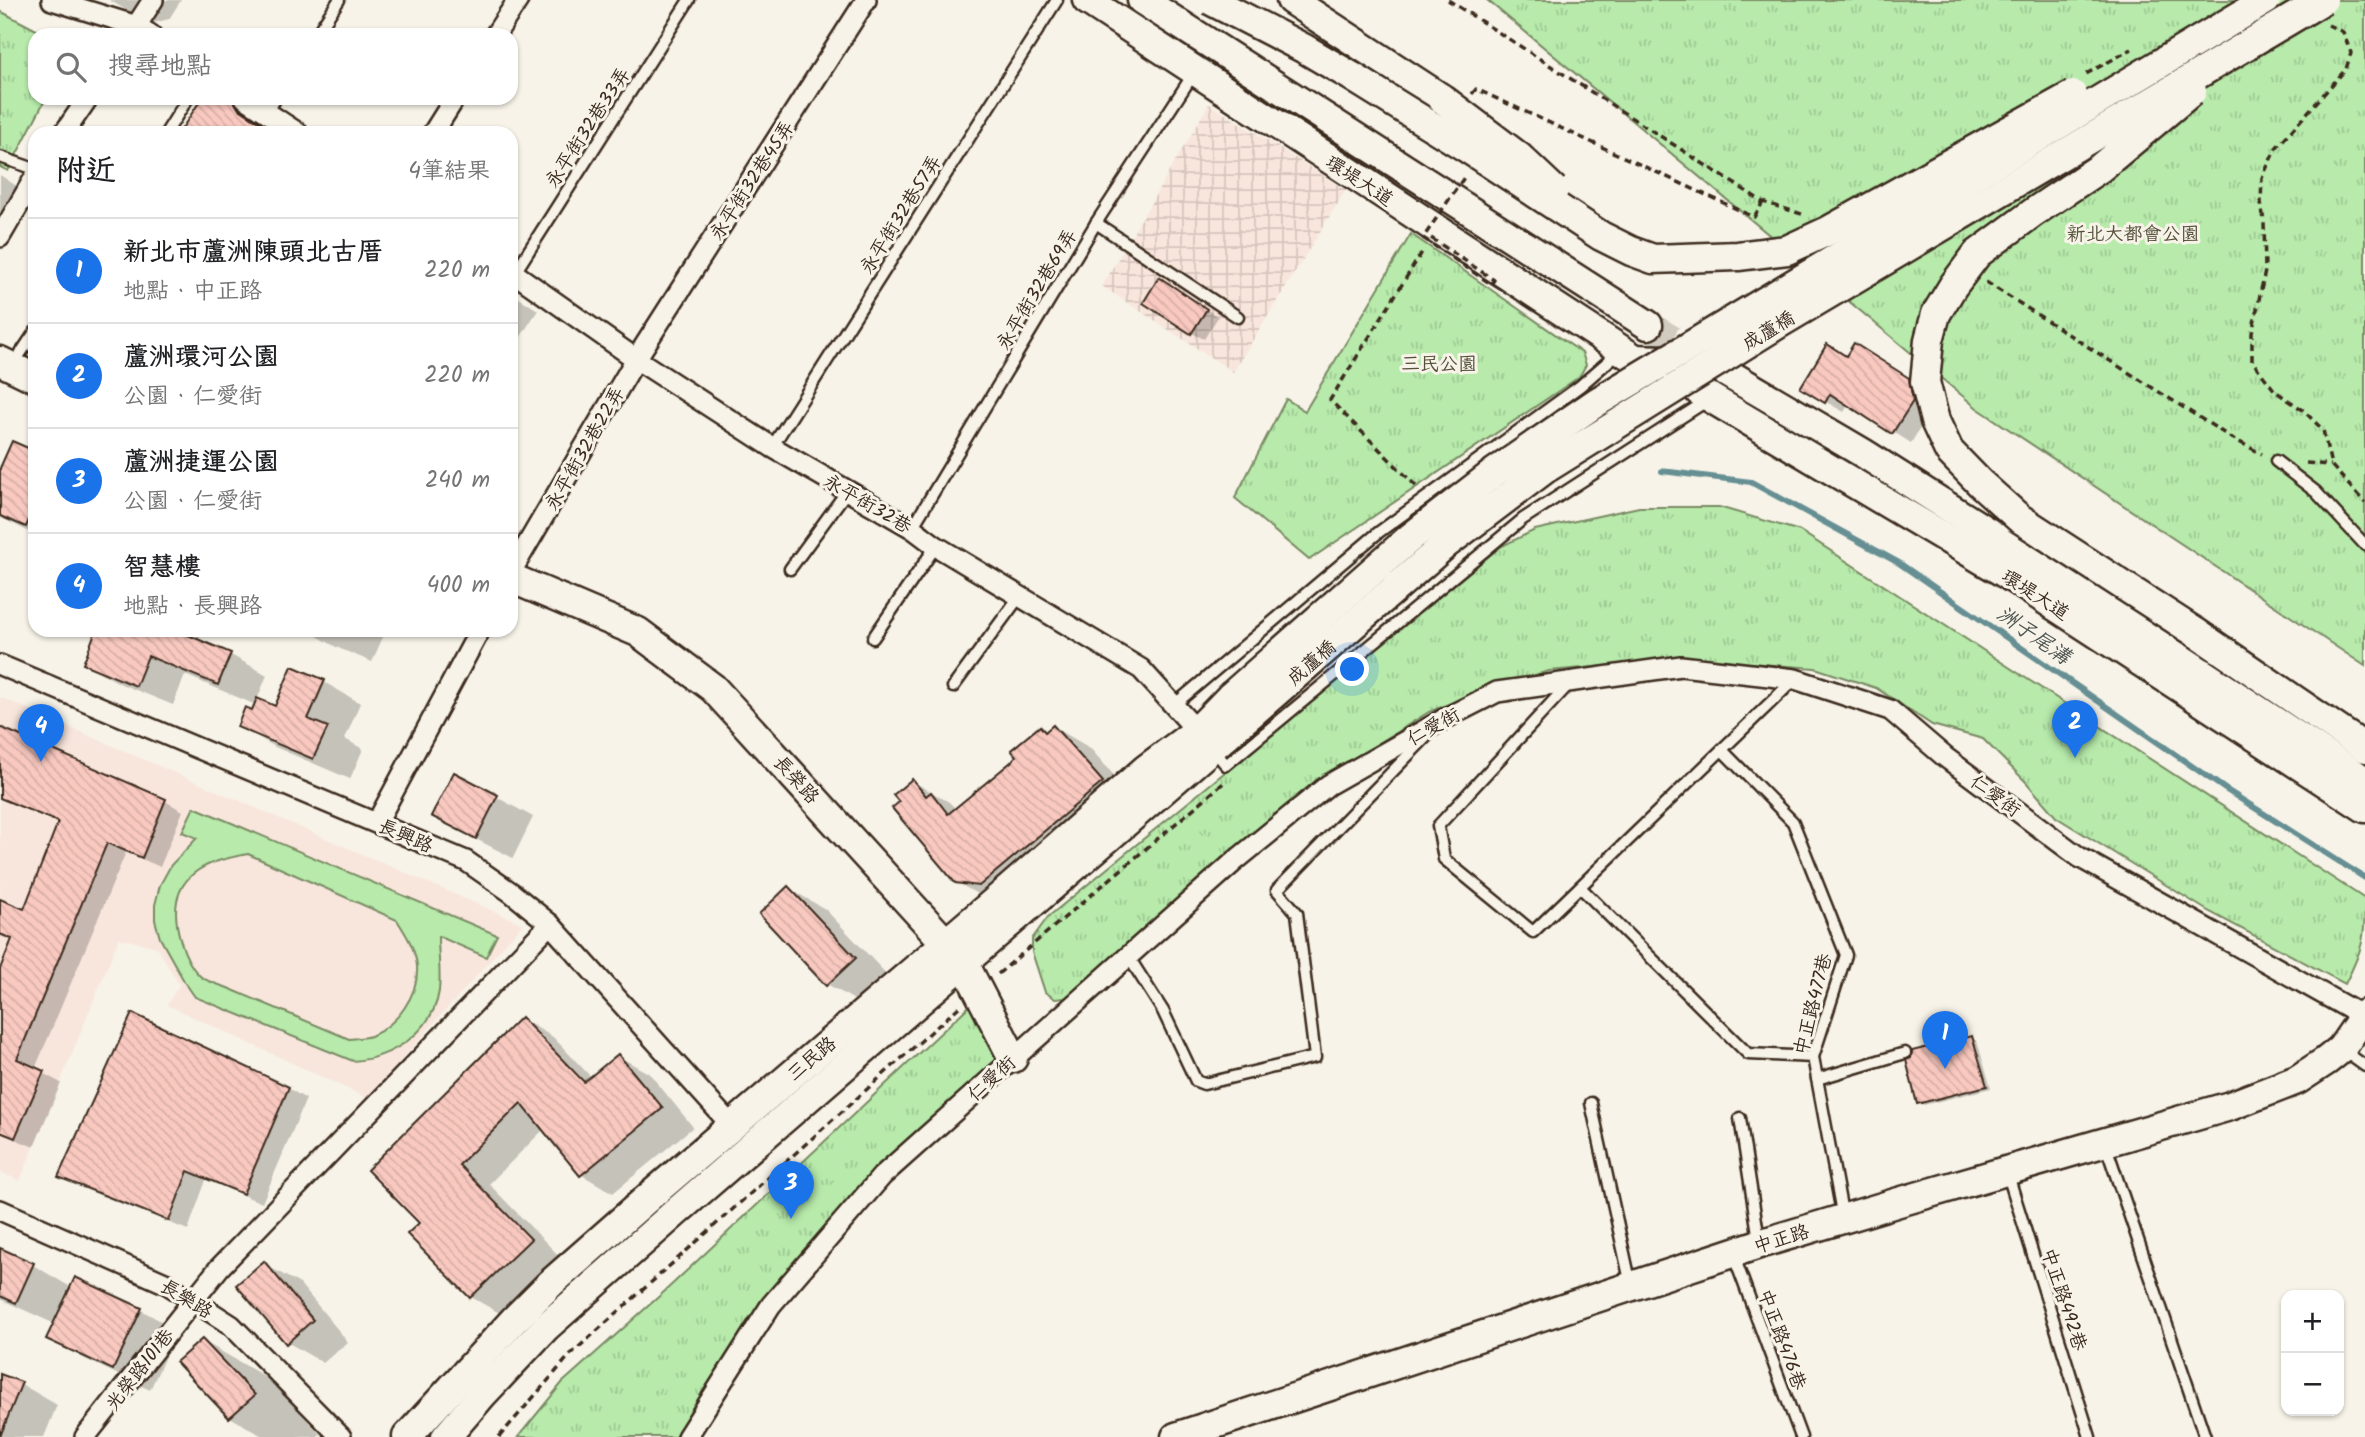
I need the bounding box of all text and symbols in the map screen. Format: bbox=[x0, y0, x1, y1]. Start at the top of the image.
search box bbox=[28, 28, 518, 105]
text: 搜尋地點 bbox=[108, 46, 212, 88]
icon: search bbox=[52, 48, 90, 86]
street label: 永平街32巷33弄 bbox=[538, 62, 639, 194]
street label: 永平街32巷45弄 bbox=[703, 115, 803, 247]
text: 附近 bbox=[56, 148, 116, 196]
street label: 環堤大道 bbox=[1319, 148, 1399, 215]
street label: 永平街32巷57弄 bbox=[853, 150, 950, 281]
text: 4筆結果 bbox=[408, 154, 490, 190]
park label: 新北大都會公園 bbox=[2066, 220, 2200, 250]
street label: 永平街32巷69弄 bbox=[990, 224, 1086, 356]
text: 新北市蘆洲陳頭北古厝 bbox=[123, 232, 383, 274]
text: 1 bbox=[76, 253, 82, 289]
text: 220 m bbox=[424, 253, 490, 289]
text: 地點 · 中正路 bbox=[123, 274, 262, 310]
street label: 成蘆橋 bbox=[1737, 304, 1801, 359]
text: 蘆洲環河公園 bbox=[123, 337, 279, 379]
park label: 三民公園 bbox=[1401, 350, 1477, 380]
text: 2 bbox=[72, 358, 86, 394]
text: 220 m bbox=[424, 358, 490, 394]
text: 公園 · 仁愛街 bbox=[123, 379, 262, 415]
street label: 永平街32巷22弄 bbox=[538, 381, 633, 517]
text: 蘆洲捷運公園 bbox=[123, 442, 279, 484]
text: 3 bbox=[73, 463, 85, 499]
text: 240 m bbox=[425, 463, 490, 499]
street label: 永平街32巷 bbox=[817, 467, 917, 542]
text: 公園 · 仁愛街 bbox=[123, 484, 262, 520]
text: 智慧樓 bbox=[123, 547, 201, 589]
street label: 環堤大道 bbox=[1995, 562, 2075, 629]
text: 4 bbox=[73, 568, 85, 604]
text: 400 m bbox=[427, 568, 490, 604]
text: 地點 · 長興路 bbox=[123, 589, 262, 625]
water label: 洲子尾溝 bbox=[1989, 599, 2079, 675]
street label: 成蘆橋 bbox=[1281, 633, 1344, 694]
your location bbox=[1335, 652, 1369, 686]
pin: 2 bbox=[2052, 700, 2098, 758]
street label: 仁愛街 bbox=[1402, 701, 1466, 755]
pin: 4 bbox=[18, 704, 64, 762]
street label: 長榮路 bbox=[765, 749, 826, 812]
street label: 仁愛街 bbox=[1963, 768, 2027, 826]
street label: 長興路 bbox=[373, 812, 437, 862]
street label: 中正路477巷 bbox=[1787, 950, 1841, 1059]
pin: 1 bbox=[1922, 1011, 1968, 1069]
street label: 三民路 bbox=[781, 1030, 844, 1089]
street label: 仁愛街 bbox=[961, 1049, 1024, 1110]
pin: 3 bbox=[768, 1161, 814, 1219]
street label: 中正路 bbox=[1750, 1217, 1813, 1263]
street label: 中正路492巷 bbox=[2032, 1244, 2094, 1355]
street label: 長樂路 bbox=[154, 1272, 218, 1327]
street label: 中正路476巷 bbox=[1749, 1285, 1813, 1395]
map controls bbox=[2281, 1290, 2344, 1416]
button: + bbox=[2281, 1290, 2344, 1353]
street label: 光榮路101巷 bbox=[99, 1323, 182, 1418]
button: − bbox=[2281, 1353, 2344, 1416]

